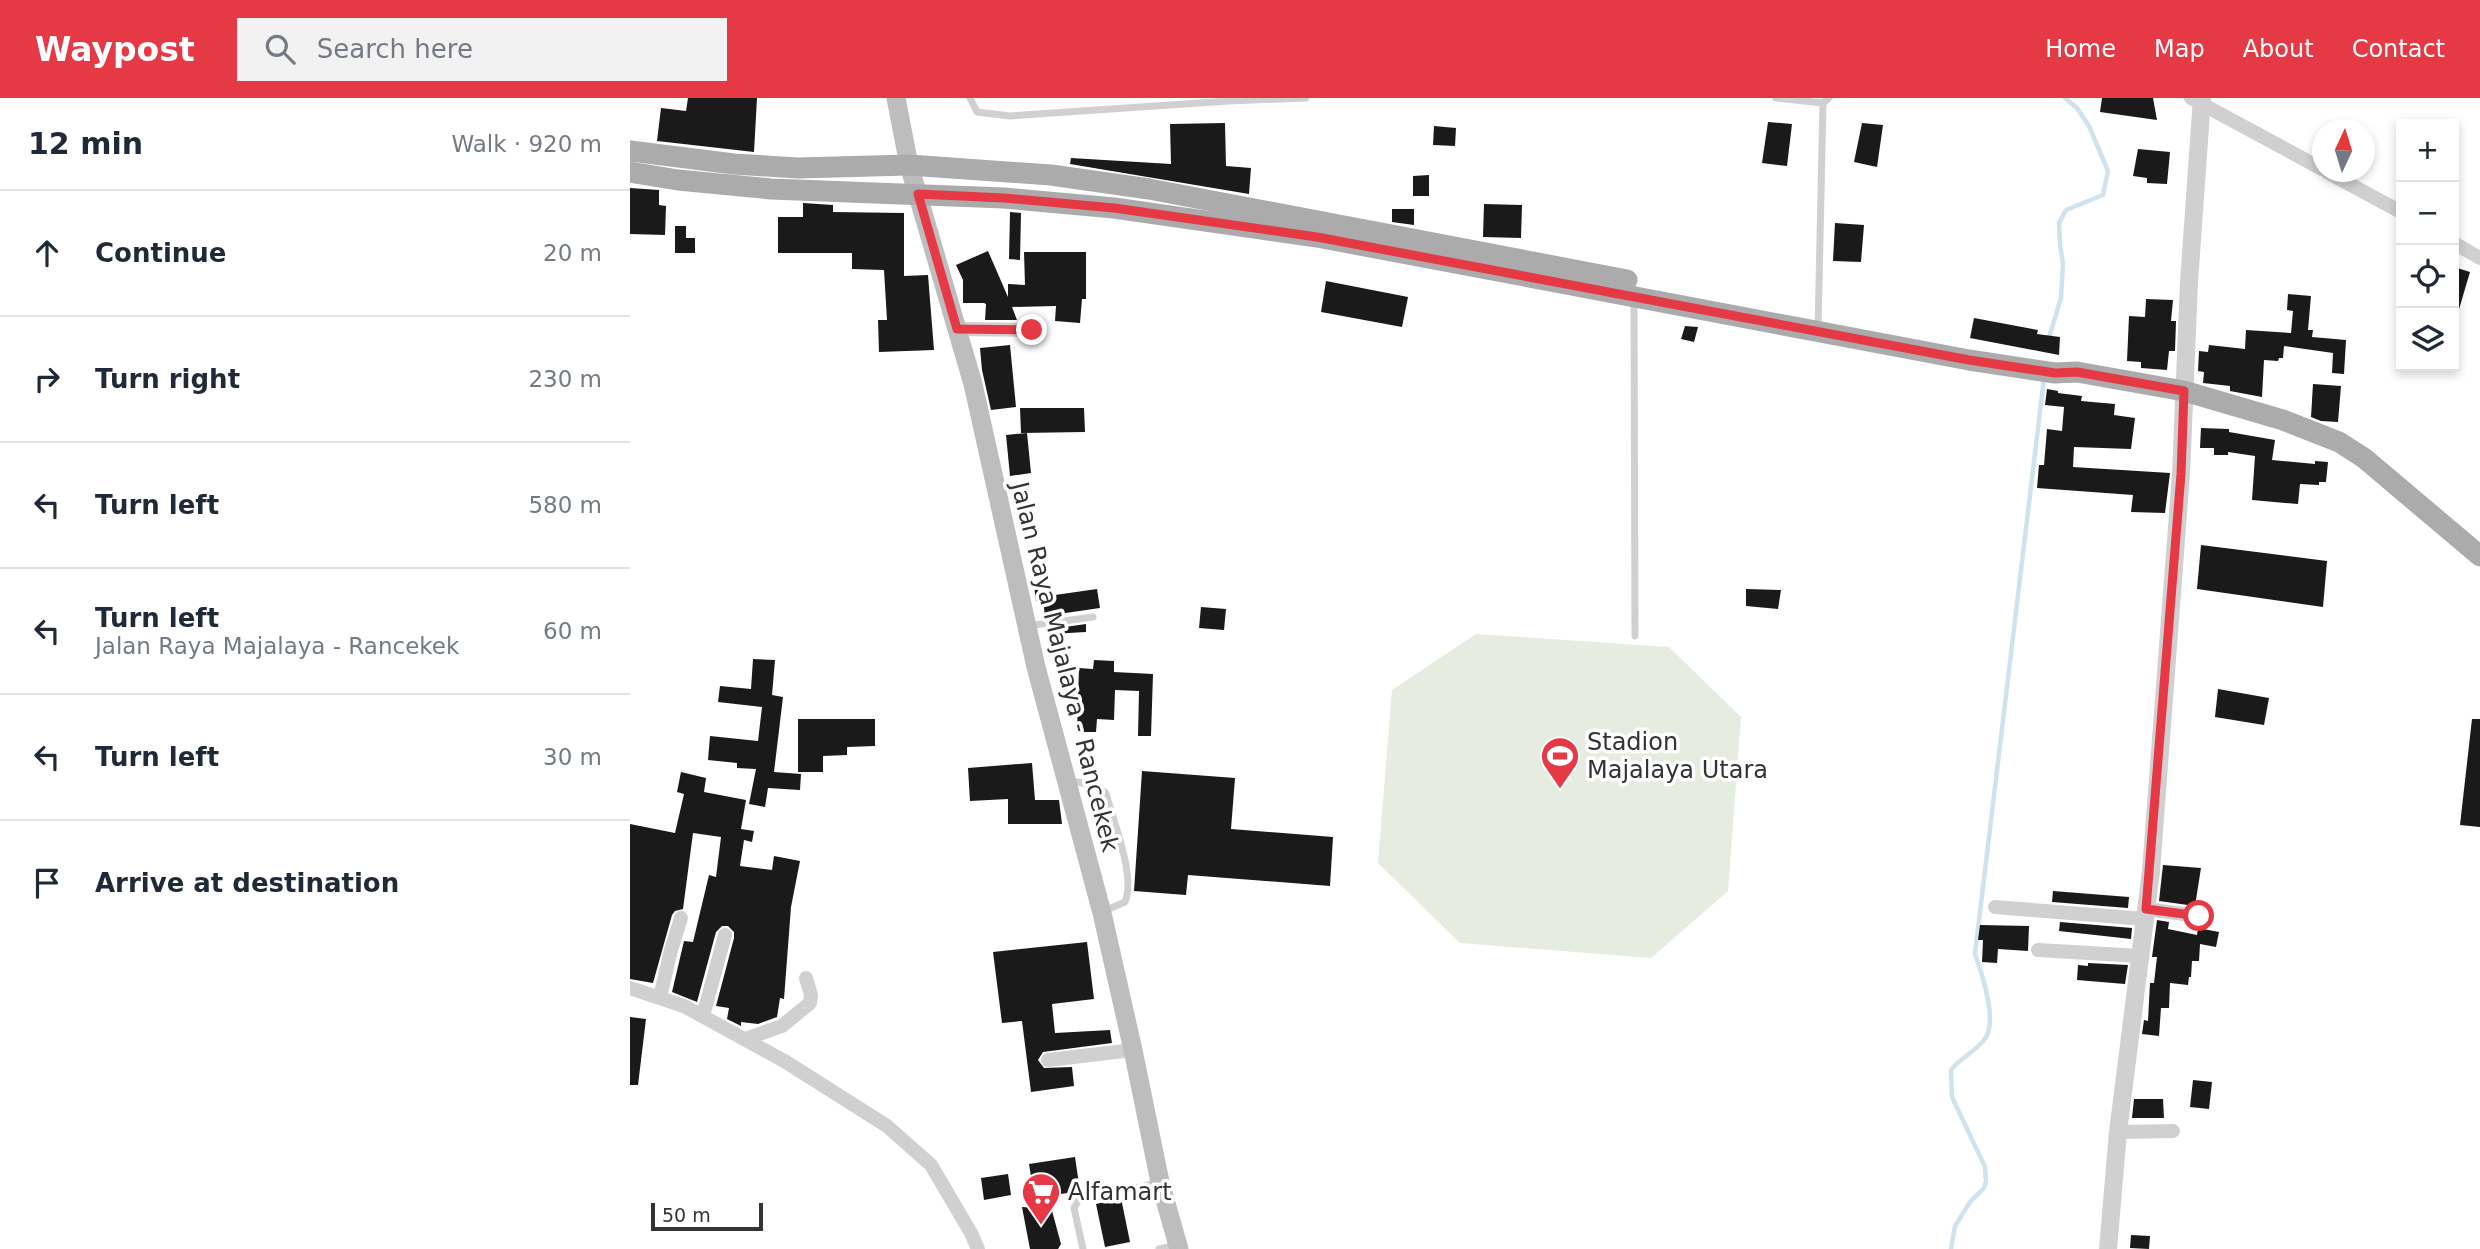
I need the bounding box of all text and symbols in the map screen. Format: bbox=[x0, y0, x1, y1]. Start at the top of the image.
search box bbox=[237, 18, 727, 81]
text: Waypost bbox=[35, 30, 195, 69]
icon: search bbox=[261, 30, 299, 68]
text: Search here bbox=[317, 34, 473, 64]
text: Home bbox=[2045, 35, 2116, 63]
text: Map bbox=[2154, 35, 2205, 63]
text: About bbox=[2243, 35, 2314, 63]
text: Contact bbox=[2352, 35, 2445, 63]
north arrow bbox=[2312, 119, 2375, 182]
map controls bbox=[2396, 119, 2459, 371]
button: + bbox=[2396, 119, 2459, 182]
text: 12 min bbox=[28, 126, 143, 161]
text: Walk · 920 m bbox=[451, 131, 602, 157]
button: − bbox=[2396, 182, 2459, 245]
icon: ahead bbox=[28, 234, 66, 272]
text: Continue bbox=[95, 238, 226, 268]
text: 20 m bbox=[543, 240, 602, 266]
button: locate bbox=[2396, 245, 2459, 308]
button: layers bbox=[2396, 308, 2459, 371]
route end bbox=[1016, 314, 1047, 345]
icon: right bbox=[28, 360, 66, 398]
text: Turn right bbox=[95, 364, 240, 394]
text: 230 m bbox=[528, 366, 602, 392]
street label: Jalan Raya Majalaya - Rancekek bbox=[1005, 477, 1125, 855]
icon: left bbox=[28, 486, 66, 524]
text: Turn left bbox=[95, 490, 219, 520]
text: 580 m bbox=[528, 492, 602, 518]
text: Turn left bbox=[95, 603, 219, 633]
icon: left bbox=[28, 612, 66, 650]
text: 60 m bbox=[543, 618, 602, 644]
text: Jalan Raya Majalaya - Rancekek bbox=[95, 633, 459, 659]
place label: Stadion Majalaya Utara bbox=[1587, 728, 1768, 784]
sports icon: Stadion Majalaya Utara bbox=[1539, 735, 1581, 790]
icon: left bbox=[28, 738, 66, 776]
text: Turn left bbox=[95, 742, 219, 772]
text: 30 m bbox=[543, 744, 602, 770]
icon: arrive bbox=[28, 864, 66, 902]
text: Arrive at destination bbox=[95, 868, 399, 898]
route start bbox=[2183, 900, 2214, 931]
supermarket icon: Alfamart bbox=[1020, 1171, 1062, 1226]
place label: Alfamart bbox=[1068, 1178, 1172, 1206]
scale bar bbox=[651, 1200, 763, 1232]
text: 50 m bbox=[662, 1204, 711, 1226]

